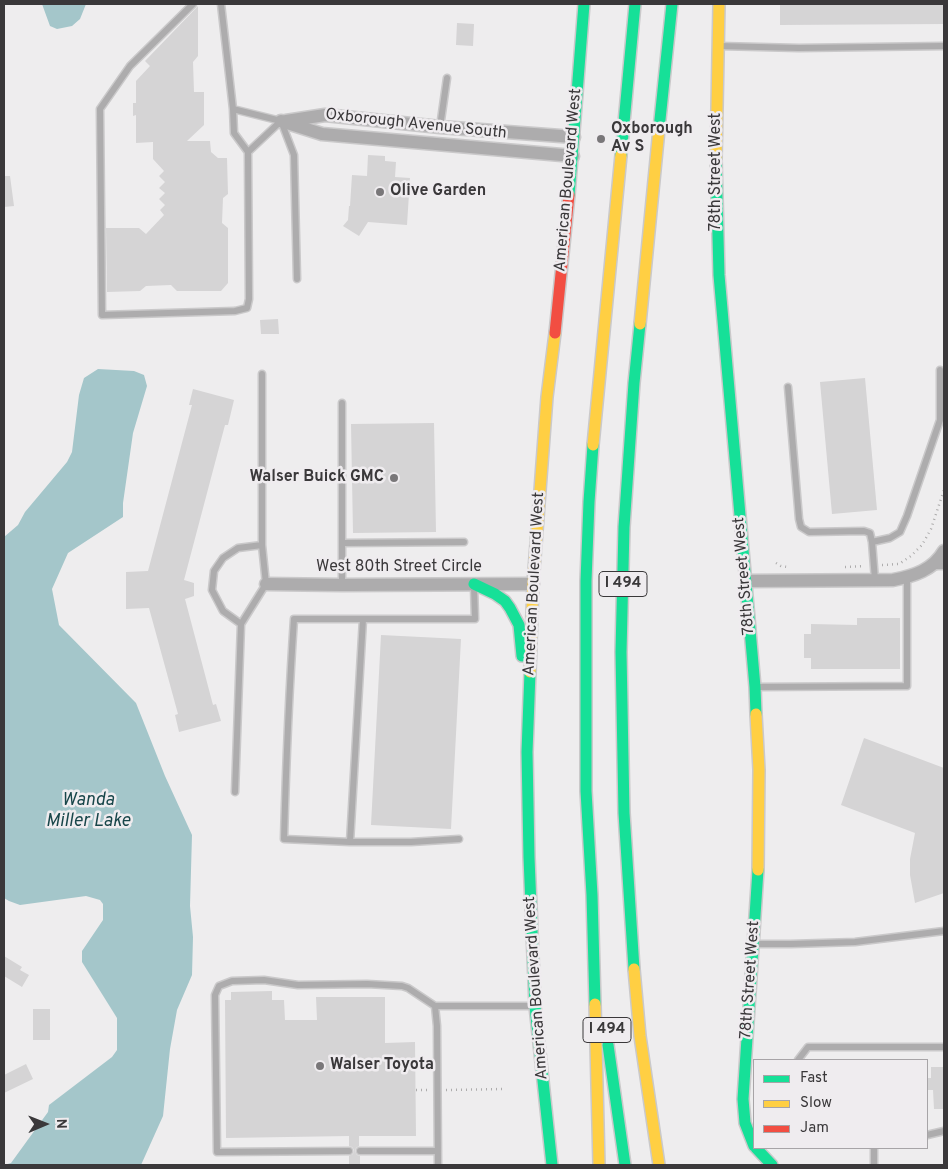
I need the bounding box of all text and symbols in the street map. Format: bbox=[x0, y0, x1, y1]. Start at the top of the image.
street label: American Boulevard West bbox=[551, 88, 587, 272]
street label: Oxborough Avenue South bbox=[324, 106, 508, 144]
street label: 78th Street West bbox=[707, 113, 727, 231]
place label: Oxborough Av S bbox=[611, 120, 693, 158]
marker: Oxborough Av S bbox=[595, 133, 607, 145]
place label: Olive Garden bbox=[390, 182, 486, 202]
marker: Olive Garden bbox=[374, 186, 386, 198]
place label: Walser Buick GMC bbox=[249, 468, 384, 488]
marker: Walser Buick GMC bbox=[388, 472, 400, 484]
street label: American Boulevard West bbox=[521, 492, 549, 676]
street label: 78th Street West bbox=[730, 516, 760, 636]
street label: West 80th Street Circle bbox=[316, 558, 482, 578]
road number: I 494 bbox=[599, 572, 647, 596]
water label: Wanda Miller Lake bbox=[46, 790, 130, 832]
street label: American Boulevard West bbox=[521, 896, 553, 1080]
street label: 78th Street West bbox=[737, 920, 765, 1040]
road number: I 494 bbox=[583, 1018, 631, 1042]
place label: Walser Toyota bbox=[330, 1056, 434, 1076]
legend bbox=[753, 1059, 928, 1149]
marker: Walser Toyota bbox=[314, 1060, 326, 1072]
text: Fast bbox=[800, 1069, 828, 1088]
text: Slow bbox=[800, 1094, 832, 1113]
north arrow bbox=[20, 1099, 70, 1149]
text: N bbox=[52, 1119, 69, 1129]
text: Jam bbox=[800, 1119, 829, 1138]

